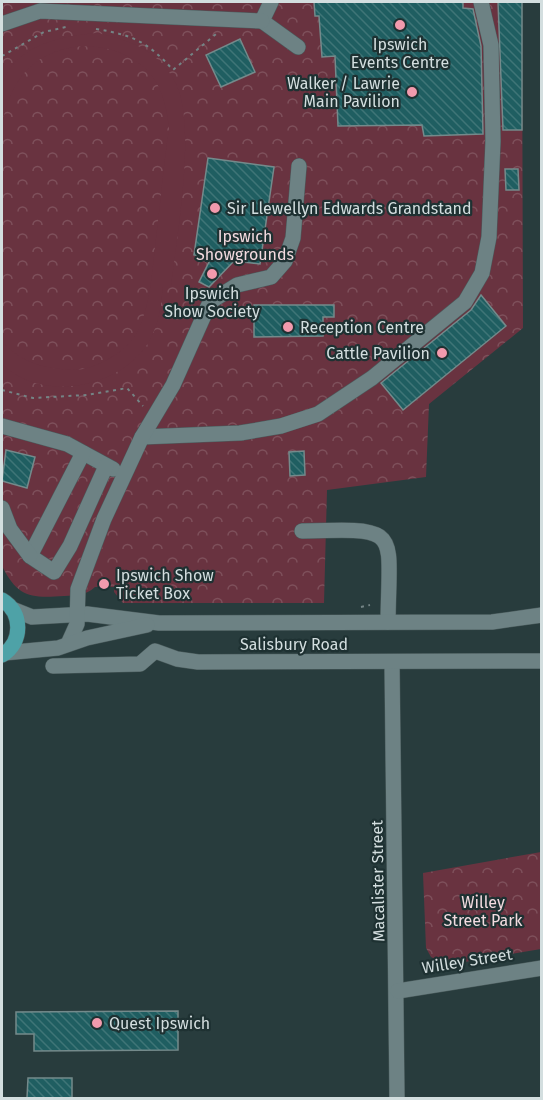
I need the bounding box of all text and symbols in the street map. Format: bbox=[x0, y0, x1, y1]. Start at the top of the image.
marker: Ipswich Events Centre bbox=[393, 18, 407, 32]
place label: Ipswich Events Centre bbox=[351, 35, 449, 72]
place label: Walker / Lawrie Main Pavilion bbox=[287, 74, 400, 111]
marker: Walker / Lawrie Main Pavilion bbox=[405, 85, 419, 99]
place label: Sir Llewellyn Edwards Grandstand bbox=[227, 199, 472, 218]
marker: Sir Llewellyn Edwards Grandstand bbox=[208, 201, 222, 215]
park label: Ipswich Showgrounds bbox=[196, 227, 294, 264]
marker: Ipswich Show Society bbox=[205, 267, 219, 281]
place label: Ipswich Show Society bbox=[164, 284, 260, 321]
place label: Reception Centre bbox=[300, 318, 424, 337]
marker: Reception Centre bbox=[281, 320, 295, 334]
place label: Cattle Pavilion bbox=[326, 344, 430, 363]
marker: Cattle Pavilion bbox=[435, 346, 449, 360]
place label: Ipswich Show Ticket Box bbox=[116, 566, 214, 603]
marker: Ipswich Show Ticket Box bbox=[97, 577, 111, 591]
street label: Salisbury Road bbox=[240, 635, 348, 654]
street label: Macalister Street bbox=[367, 820, 389, 942]
park label: Willey Street Park bbox=[443, 893, 523, 930]
street label: Willey Street bbox=[420, 944, 514, 978]
place label: Quest Ipswich bbox=[109, 1014, 210, 1033]
marker: Quest Ipswich bbox=[90, 1016, 104, 1030]

